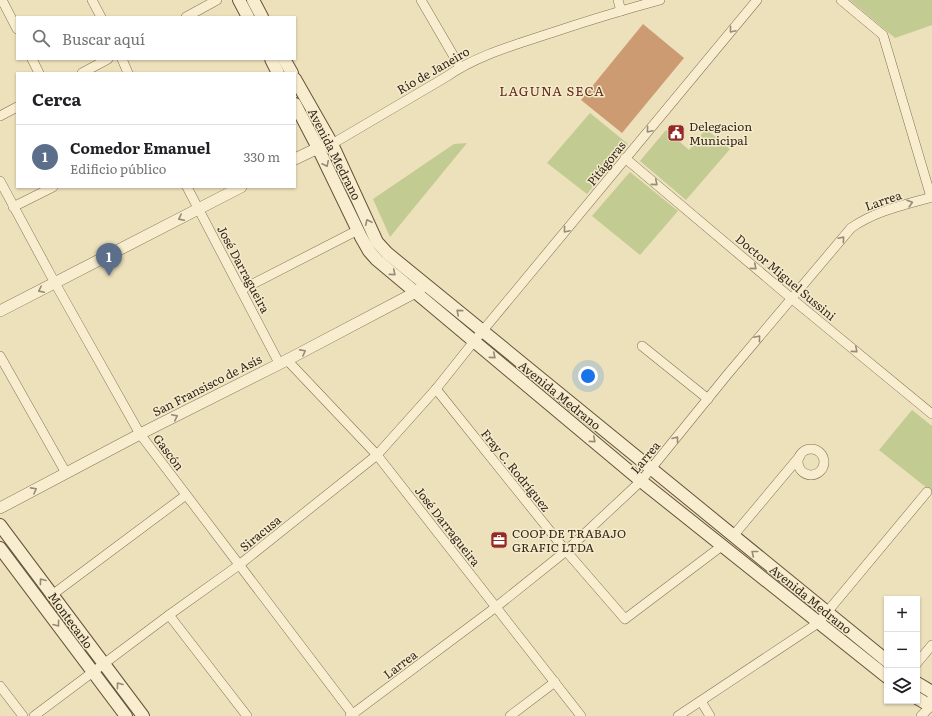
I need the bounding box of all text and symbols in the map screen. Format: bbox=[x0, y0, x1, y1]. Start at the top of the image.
search box bbox=[16, 16, 296, 60]
one-way arrow bbox=[729, 25, 736, 33]
icon: search bbox=[30, 27, 52, 49]
text: Buscar aquí bbox=[62, 27, 145, 50]
street label: Río de Janeiro bbox=[393, 42, 473, 98]
district label: LAGUNA SECA bbox=[499, 81, 605, 100]
text: Cerca bbox=[32, 86, 81, 111]
street label: Avenida Medrano bbox=[304, 105, 366, 203]
place label: Delegacion Municipal bbox=[689, 117, 752, 149]
public building icon: Delegacion Municipal bbox=[666, 123, 686, 143]
one-way arrow bbox=[646, 125, 653, 133]
text: Comedor Emanuel bbox=[70, 136, 211, 159]
street label: Pitágoras bbox=[582, 136, 630, 189]
text: 1 bbox=[42, 147, 48, 166]
text: 330 m bbox=[244, 147, 280, 166]
text: Edificio público bbox=[70, 159, 166, 178]
one-way arrow bbox=[321, 160, 329, 167]
one-way arrow bbox=[651, 179, 658, 186]
street label: Larrea bbox=[862, 185, 904, 215]
one-way arrow bbox=[907, 199, 914, 208]
one-way arrow bbox=[178, 213, 186, 220]
one-way arrow bbox=[365, 218, 373, 226]
street label: José Darragueira bbox=[213, 222, 275, 317]
one-way arrow bbox=[563, 226, 570, 233]
street label: Doctor Miguel Sussini bbox=[732, 230, 840, 324]
one-way arrow bbox=[837, 236, 844, 243]
pin: 1 bbox=[96, 243, 122, 276]
one-way arrow bbox=[750, 263, 757, 270]
one-way arrow bbox=[389, 268, 396, 275]
one-way arrow bbox=[38, 286, 45, 293]
one-way arrow bbox=[456, 309, 464, 316]
one-way arrow bbox=[753, 335, 760, 342]
one-way arrow bbox=[850, 345, 857, 352]
street label: San Fransisco de Asís bbox=[149, 349, 265, 420]
one-way arrow bbox=[299, 349, 306, 356]
one-way arrow bbox=[489, 352, 496, 359]
street label: Avenida Medrano bbox=[515, 356, 605, 434]
your location bbox=[578, 366, 598, 386]
one-way arrow bbox=[170, 414, 178, 422]
street label: Fray C. Rodríguez bbox=[477, 425, 555, 515]
street label: Gascón bbox=[149, 430, 189, 474]
one-way arrow bbox=[588, 435, 595, 442]
street label: Larrea bbox=[626, 436, 664, 477]
one-way arrow bbox=[671, 436, 678, 443]
street label: José Darragueira bbox=[411, 482, 485, 570]
one-way arrow bbox=[30, 487, 38, 494]
street label: Siracusa bbox=[235, 510, 285, 555]
place label: COOP DE TRABAJO GRAFIC LTDA bbox=[512, 524, 626, 556]
office icon: COOP DE TRABAJO GRAFIC LTDA bbox=[489, 530, 509, 550]
one-way arrow bbox=[751, 550, 758, 557]
street label: Avenida Medrano bbox=[766, 560, 856, 638]
one-way arrow bbox=[40, 578, 47, 585]
street label: Montecarlo bbox=[44, 588, 98, 652]
map controls bbox=[884, 596, 920, 704]
button: + bbox=[884, 596, 920, 632]
one-way arrow bbox=[52, 620, 59, 627]
button: − bbox=[884, 632, 920, 668]
street label: Larrea bbox=[379, 645, 421, 683]
button: layers bbox=[884, 668, 920, 704]
one-way arrow bbox=[117, 682, 124, 689]

